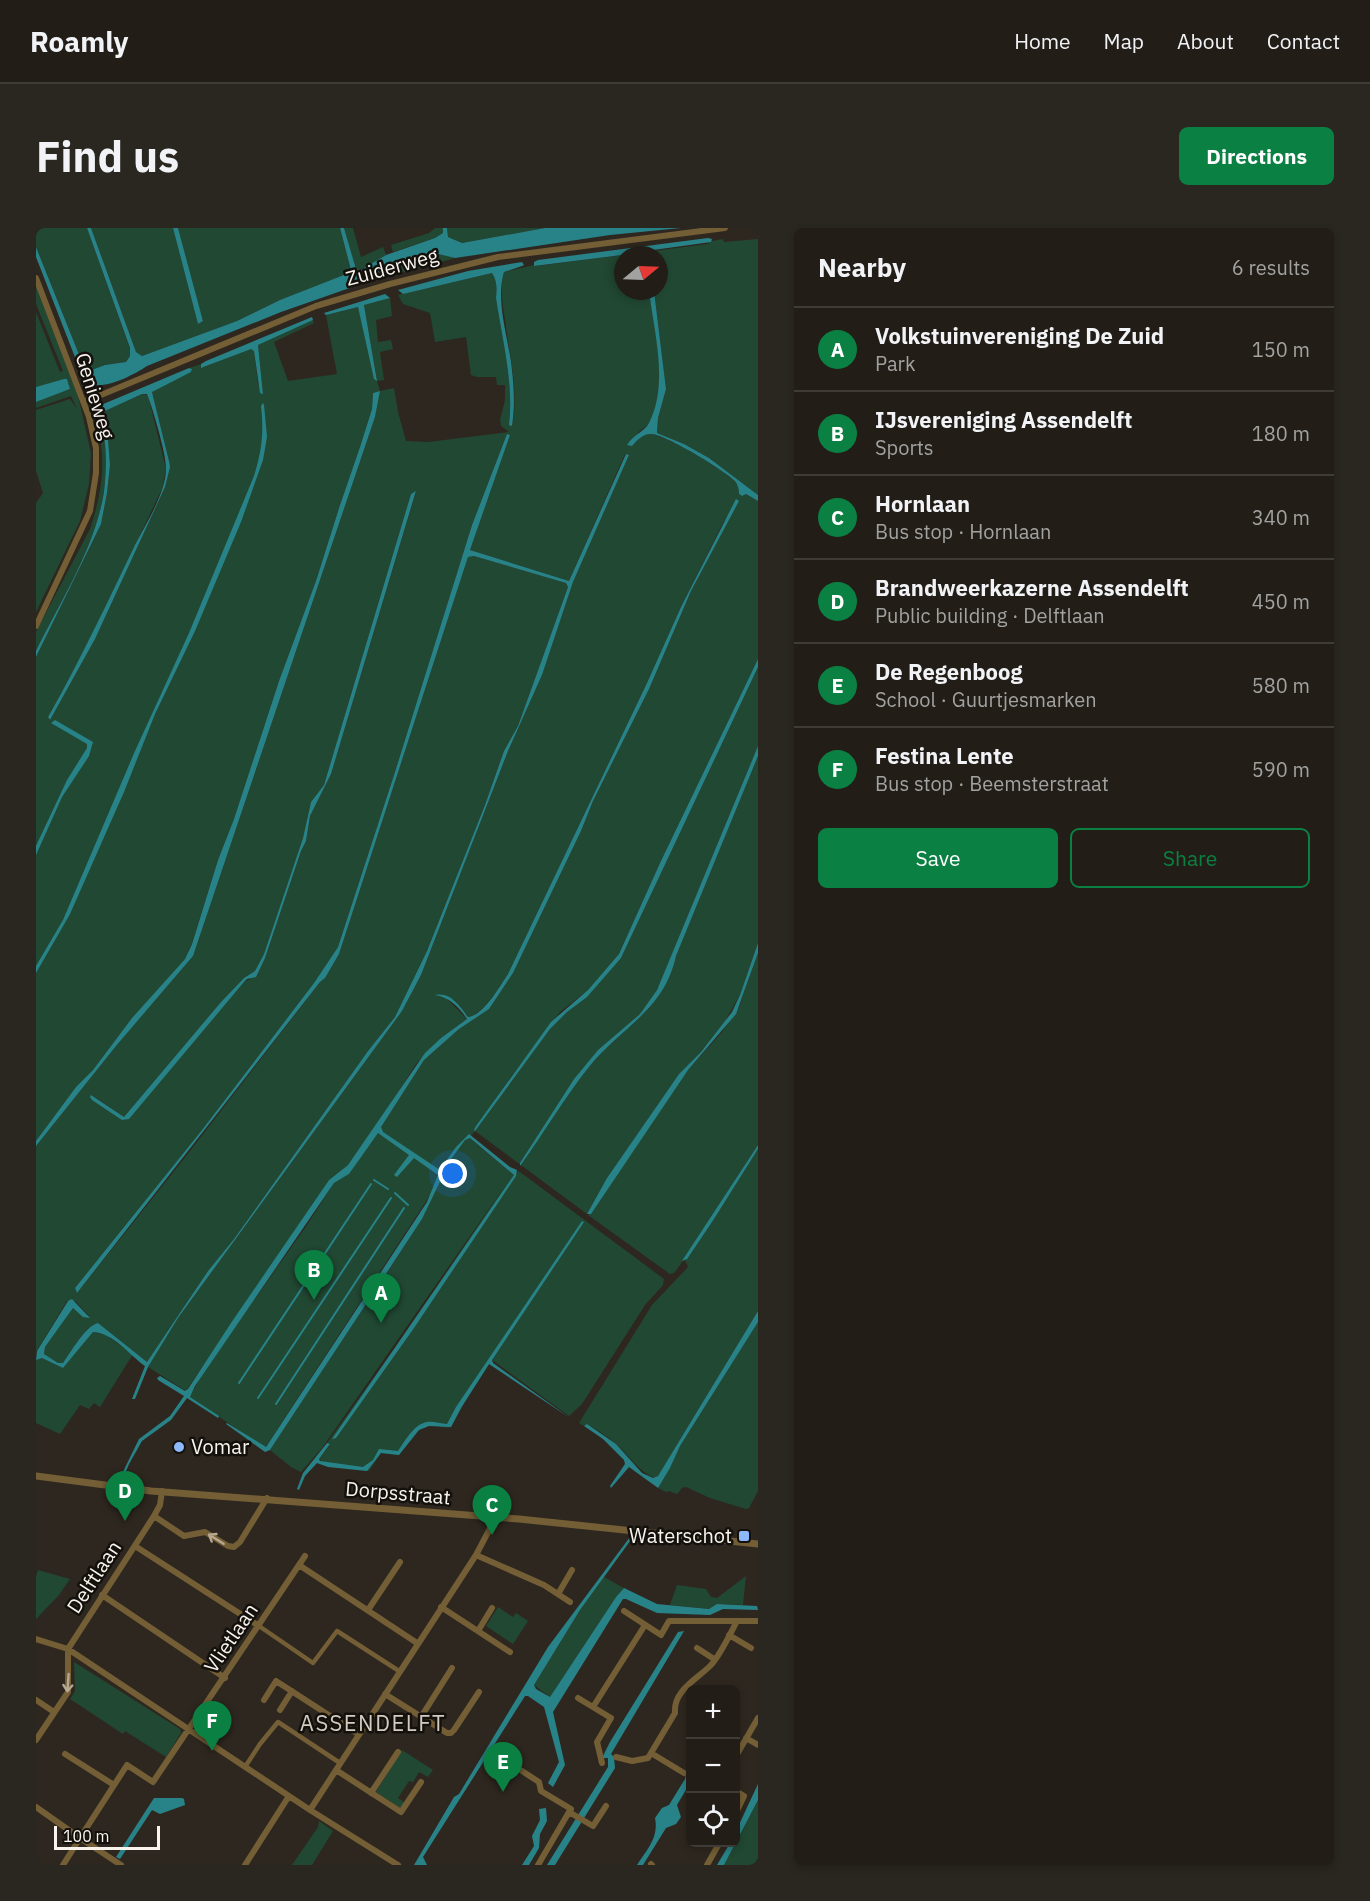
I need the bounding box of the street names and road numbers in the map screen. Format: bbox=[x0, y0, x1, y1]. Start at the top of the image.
street label: Zuiderweg bbox=[343, 241, 442, 292]
street label: Genieweg bbox=[70, 349, 122, 443]
street label: Dorpsstraat bbox=[344, 1474, 452, 1511]
street label: Delftlaan bbox=[60, 1535, 127, 1618]
street label: Vlietlaan bbox=[197, 1598, 264, 1678]

